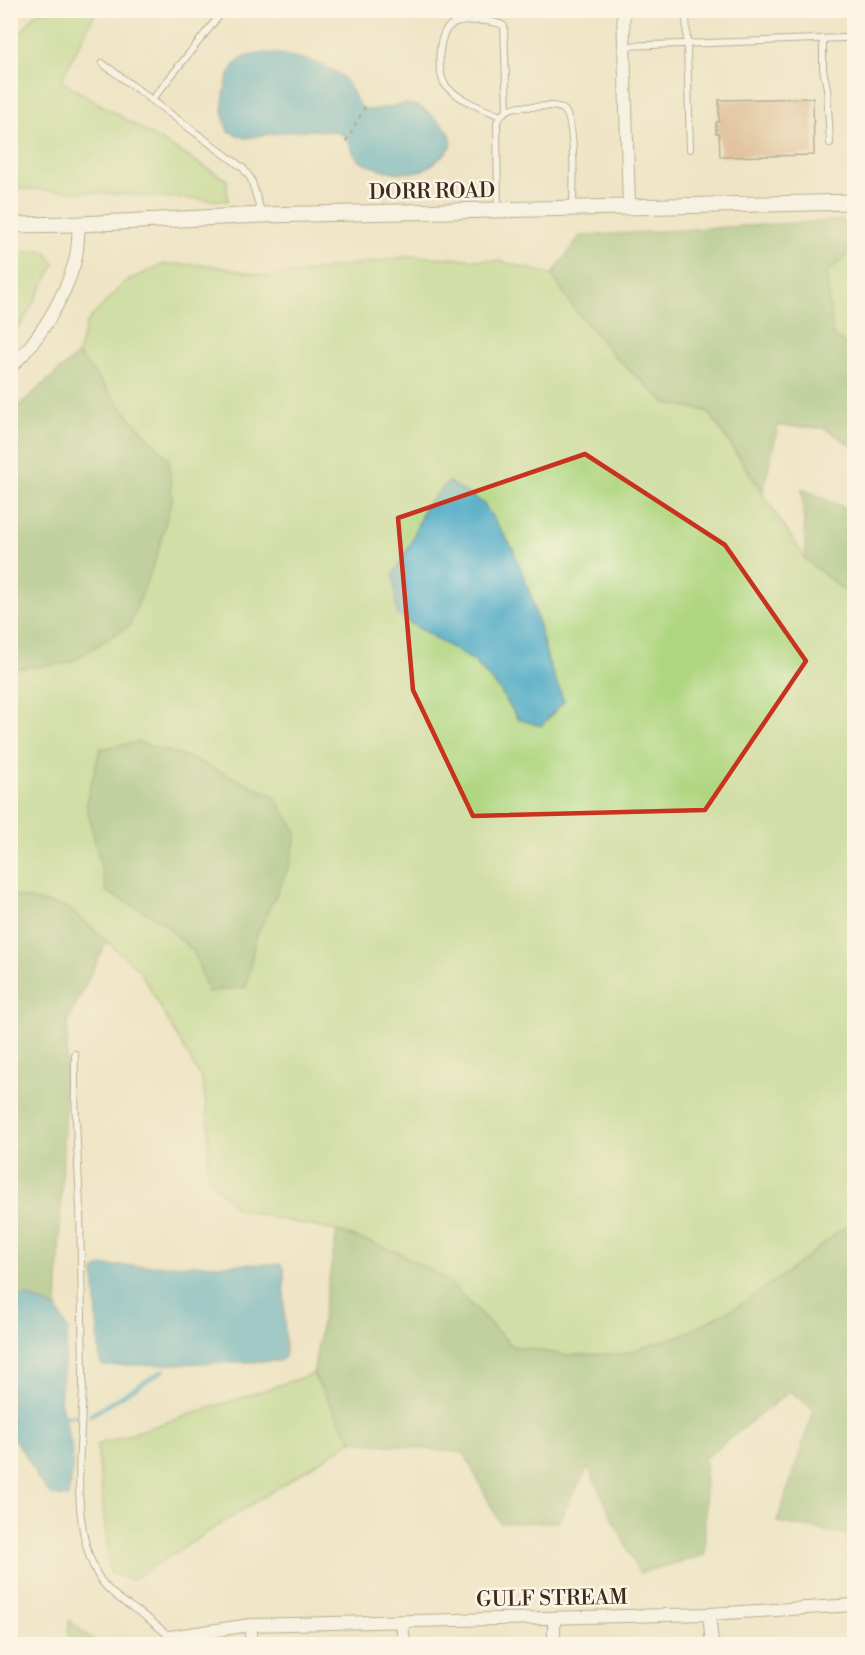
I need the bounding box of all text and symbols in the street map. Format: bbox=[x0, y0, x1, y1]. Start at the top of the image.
street label: DORR ROAD bbox=[369, 178, 495, 206]
street label: GULF STREAM bbox=[476, 1585, 628, 1613]

